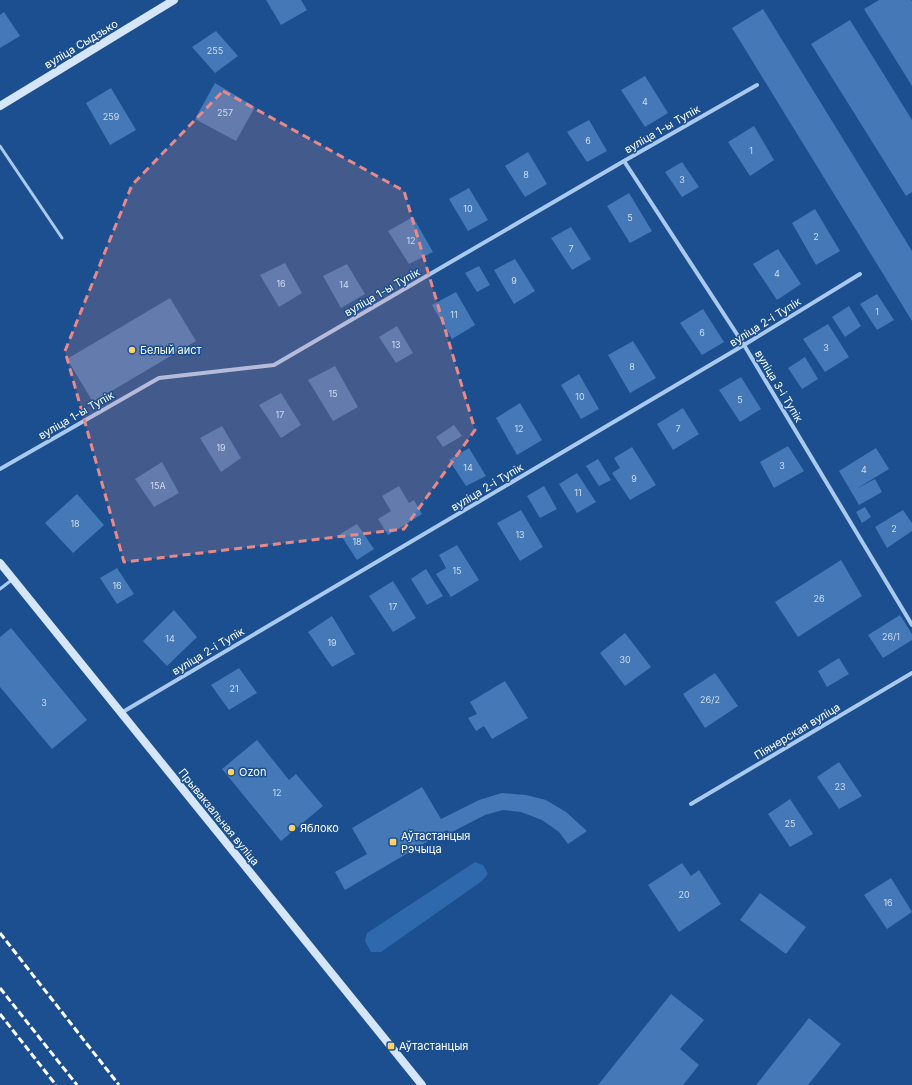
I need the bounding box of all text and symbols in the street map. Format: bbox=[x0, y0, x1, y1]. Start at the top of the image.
street label: вуліца Сыдзько bbox=[42, 16, 121, 72]
house number: 255 bbox=[207, 45, 223, 56]
house number: 4 bbox=[642, 96, 648, 107]
street label: вуліца 1-ы Тупік bbox=[622, 102, 702, 156]
house number: 257 bbox=[217, 107, 233, 118]
house number: 259 bbox=[103, 111, 120, 122]
house number: 6 bbox=[585, 135, 591, 146]
house number: 1 bbox=[749, 145, 753, 156]
house number: 8 bbox=[523, 169, 529, 180]
house number: 3 bbox=[679, 174, 685, 185]
house number: 10 bbox=[463, 203, 473, 214]
house number: 5 bbox=[627, 212, 633, 223]
house number: 2 bbox=[813, 231, 819, 242]
house number: 12 bbox=[406, 235, 416, 246]
house number: 7 bbox=[568, 243, 574, 254]
street label: вуліца 1-ы Тупік bbox=[342, 265, 422, 319]
house number: 4 bbox=[774, 268, 780, 279]
house number: 9 bbox=[511, 275, 517, 286]
house number: 16 bbox=[276, 278, 286, 289]
house number: 14 bbox=[339, 279, 349, 290]
street label: вуліца 2-і Тупік bbox=[727, 294, 803, 350]
house number: 1 bbox=[875, 306, 879, 317]
house number: 11 bbox=[450, 309, 458, 320]
house number: 6 bbox=[699, 327, 705, 338]
house number: 13 bbox=[391, 339, 401, 350]
house number: 3 bbox=[823, 342, 829, 353]
place label: Белый аист bbox=[140, 343, 203, 357]
marker: Белый аист bbox=[127, 345, 137, 355]
street label: вуліца 3-і Тупік bbox=[752, 347, 806, 425]
house number: 8 bbox=[629, 361, 635, 372]
street label: вуліца 1-ы Тупік bbox=[36, 388, 116, 442]
house number: 15 bbox=[328, 388, 338, 399]
house number: 10 bbox=[575, 391, 585, 402]
house number: 5 bbox=[737, 394, 743, 405]
house number: 17 bbox=[276, 409, 284, 420]
house number: 12 bbox=[514, 423, 524, 434]
house number: 7 bbox=[675, 423, 681, 434]
house number: 19 bbox=[216, 442, 226, 453]
street label: вуліца 2-і Тупік bbox=[448, 460, 526, 514]
house number: 3 bbox=[779, 460, 785, 471]
house number: 14 bbox=[463, 462, 473, 473]
house number: 4 bbox=[861, 464, 867, 475]
house number: 9 bbox=[631, 473, 637, 484]
house number: 15А bbox=[150, 480, 166, 491]
house number: 11 bbox=[574, 487, 582, 498]
house number: 18 bbox=[70, 518, 80, 529]
house number: 2 bbox=[891, 523, 897, 534]
house number: 13 bbox=[515, 529, 525, 540]
house number: 18 bbox=[352, 536, 362, 547]
house number: 15 bbox=[452, 565, 462, 576]
house number: 16 bbox=[112, 580, 122, 591]
house number: 26 bbox=[813, 593, 825, 604]
house number: 17 bbox=[389, 601, 397, 612]
street label: вуліца 2-і Тупік bbox=[169, 624, 247, 678]
house number: 26/1 bbox=[882, 631, 900, 642]
house number: 14 bbox=[165, 633, 175, 644]
house number: 19 bbox=[327, 637, 337, 648]
house number: 30 bbox=[619, 654, 631, 665]
house number: 21 bbox=[229, 683, 239, 694]
house number: 26/2 bbox=[700, 694, 720, 705]
house number: 3 bbox=[41, 697, 47, 708]
street label: Піянерская вуліца bbox=[751, 700, 843, 762]
place label: Ozon bbox=[239, 765, 266, 779]
street label: Прывакзальная вуліца bbox=[176, 766, 262, 868]
marker: Ozon bbox=[226, 767, 236, 777]
house number: 23 bbox=[834, 781, 846, 792]
house number: 12 bbox=[272, 787, 282, 798]
house number: 25 bbox=[785, 818, 795, 829]
place label: Яблоко bbox=[300, 821, 339, 835]
marker: Яблоко bbox=[287, 823, 297, 833]
place label: Аўтастанцыя Рэчыца bbox=[401, 829, 470, 856]
marker: Аўтастанцыя Рэчыца bbox=[388, 837, 398, 847]
house number: 20 bbox=[678, 889, 690, 900]
house number: 16 bbox=[883, 897, 893, 908]
place label: Аўтастанцыя bbox=[399, 1039, 468, 1053]
marker: Аўтастанцыя bbox=[386, 1041, 396, 1051]

